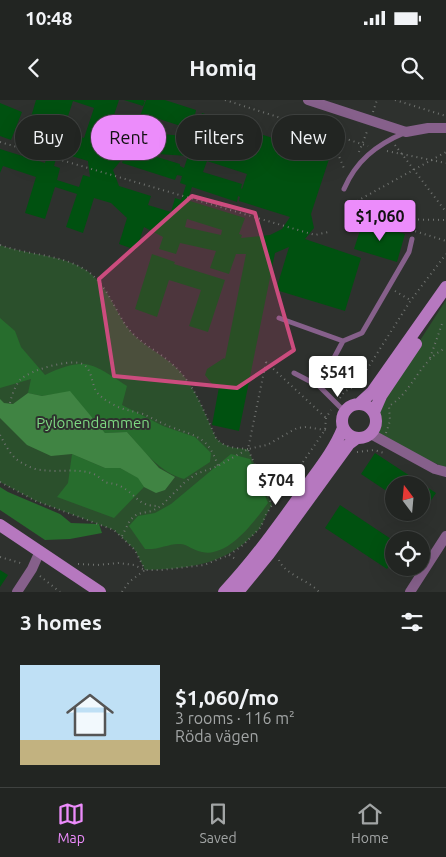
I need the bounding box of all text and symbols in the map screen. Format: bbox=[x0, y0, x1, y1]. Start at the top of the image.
text: 10:48 bbox=[25, 7, 73, 29]
icon: back bbox=[20, 54, 48, 82]
icon: search bbox=[398, 54, 426, 82]
text: Homiq bbox=[189, 55, 257, 80]
chip: Buy bbox=[15, 115, 81, 160]
chip: Rent bbox=[91, 115, 166, 160]
chip: Filters bbox=[176, 115, 262, 160]
chip: New bbox=[272, 115, 345, 160]
pin: $1,060 bbox=[339, 200, 421, 242]
text: $1,060 bbox=[355, 207, 405, 225]
pin: $541 bbox=[308, 356, 368, 398]
text: $541 bbox=[320, 363, 356, 381]
park label: Pylonendammen bbox=[36, 414, 150, 431]
pin: $704 bbox=[246, 464, 306, 506]
text: $704 bbox=[258, 471, 294, 489]
north arrow bbox=[385, 476, 430, 521]
map controls bbox=[385, 476, 430, 576]
button: locate bbox=[385, 531, 430, 576]
icon: filters bbox=[398, 608, 426, 636]
text: 3 homes bbox=[20, 610, 102, 634]
icon: home bbox=[60, 685, 120, 745]
text: $1,060/mo bbox=[175, 685, 279, 709]
text: 3 rooms · 116 m² bbox=[175, 709, 295, 727]
text: Röda vägen bbox=[175, 727, 259, 745]
tab: Map bbox=[57, 800, 85, 846]
tab: Saved bbox=[199, 800, 237, 846]
tab: Home bbox=[351, 800, 389, 846]

